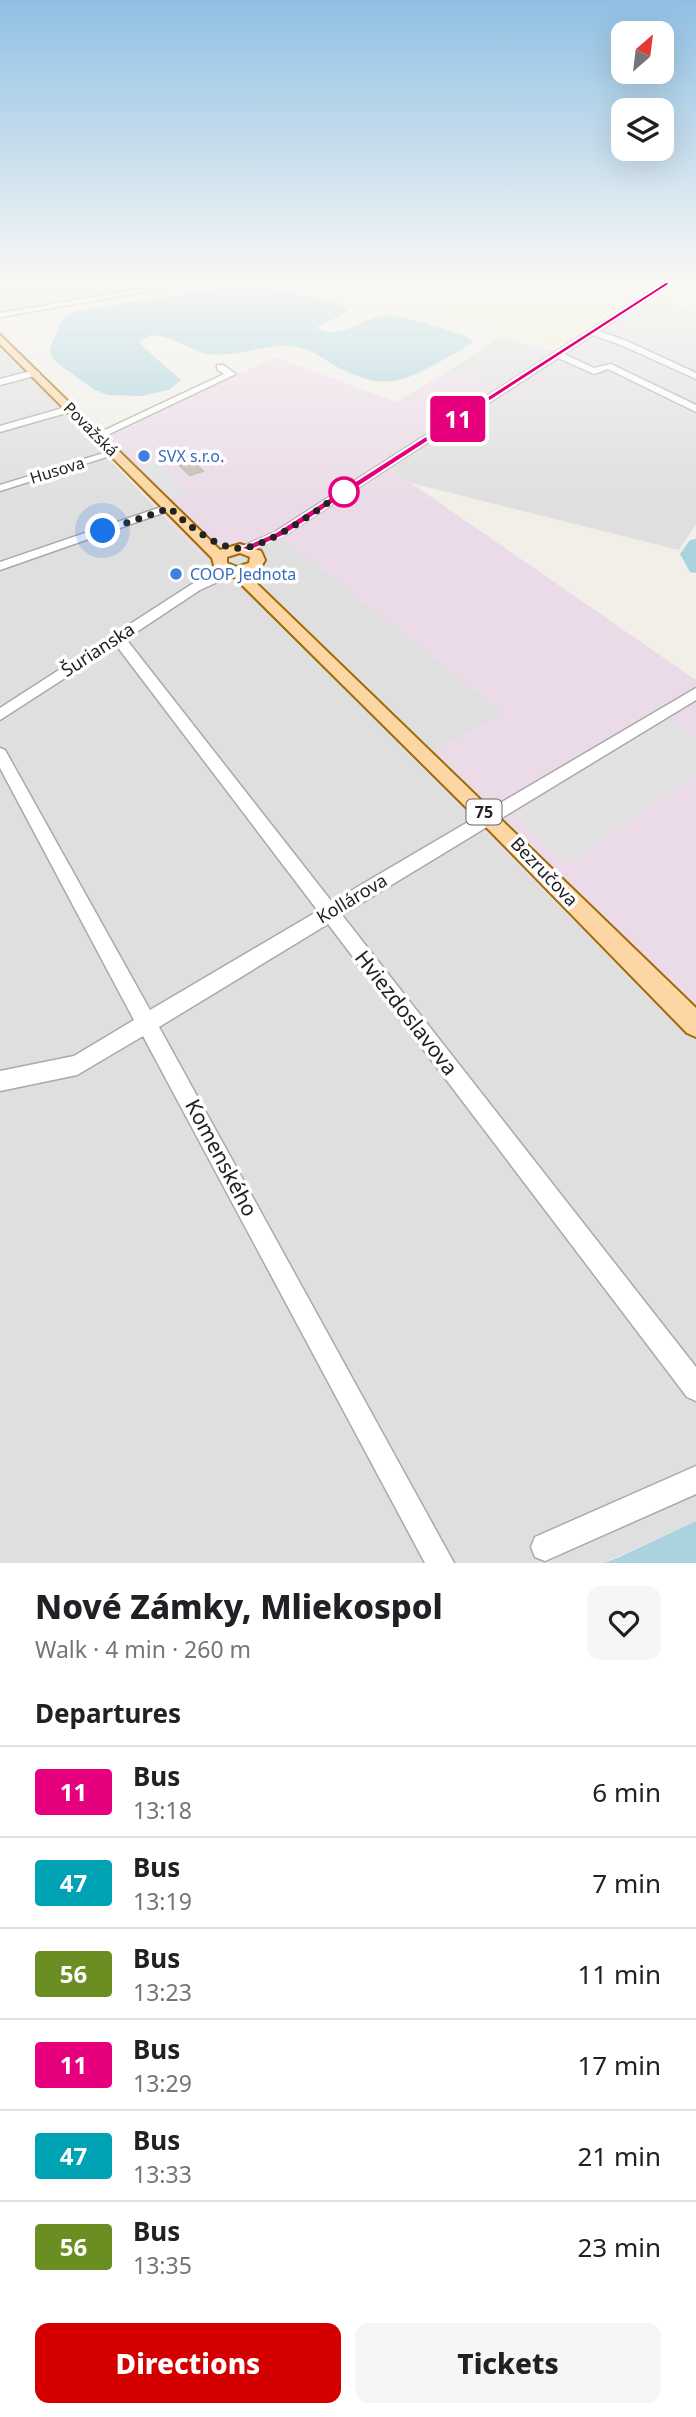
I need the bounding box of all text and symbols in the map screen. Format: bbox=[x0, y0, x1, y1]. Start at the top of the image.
north arrow bbox=[611, 21, 674, 84]
map controls bbox=[611, 21, 674, 161]
button: layers bbox=[611, 98, 674, 161]
line badge: 11 bbox=[426, 396, 490, 442]
street label: Považská bbox=[59, 397, 123, 461]
text: 11 bbox=[444, 402, 472, 435]
place label: SVX s.r.o. bbox=[158, 445, 224, 467]
marker: SVX s.r.o. bbox=[136, 448, 152, 464]
street label: Husova bbox=[27, 451, 87, 489]
unlabelled marker bbox=[329, 477, 359, 507]
your location bbox=[85, 513, 120, 548]
place label: COOP Jednota bbox=[190, 563, 296, 585]
marker: COOP Jednota bbox=[168, 566, 184, 582]
street label: Šurianska bbox=[56, 617, 139, 682]
road number: 75 bbox=[466, 800, 502, 824]
street label: Bezručova bbox=[506, 832, 584, 911]
street label: Kollárova bbox=[312, 868, 391, 929]
street label: Hviezdoslavova bbox=[349, 944, 464, 1081]
street label: Komenského bbox=[179, 1094, 265, 1221]
text: Nové Zámky, Mliekospol bbox=[35, 1584, 443, 1629]
button: heart bbox=[587, 1586, 661, 1660]
text: Walk · 4 min · 260 m bbox=[35, 1633, 251, 1665]
text: Departures bbox=[35, 1695, 181, 1731]
text: Bus bbox=[133, 1758, 180, 1794]
text: 6 min bbox=[592, 1774, 661, 1810]
text: 11 bbox=[60, 1775, 87, 1808]
text: 13:18 bbox=[133, 1794, 192, 1826]
text: Bus bbox=[133, 1849, 180, 1885]
text: 7 min bbox=[592, 1865, 661, 1901]
text: 47 bbox=[60, 1866, 87, 1899]
text: 13:19 bbox=[133, 1885, 192, 1917]
text: Bus bbox=[133, 1940, 180, 1976]
text: 11 min bbox=[577, 1956, 661, 1992]
text: 56 bbox=[60, 1957, 87, 1990]
text: 13:23 bbox=[133, 1976, 192, 2008]
text: Bus bbox=[133, 2031, 180, 2067]
text: 17 min bbox=[577, 2047, 661, 2083]
text: 11 bbox=[60, 2048, 87, 2081]
text: 13:29 bbox=[133, 2067, 192, 2099]
text: Bus bbox=[133, 2122, 180, 2158]
text: 21 min bbox=[577, 2138, 661, 2174]
text: 47 bbox=[60, 2139, 87, 2172]
text: 13:33 bbox=[133, 2158, 192, 2190]
text: Bus bbox=[133, 2213, 180, 2249]
text: 23 min bbox=[577, 2229, 661, 2265]
text: 56 bbox=[60, 2230, 87, 2263]
text: 13:35 bbox=[133, 2249, 192, 2281]
button: Directions bbox=[35, 2323, 341, 2403]
button: Tickets bbox=[355, 2323, 661, 2403]

